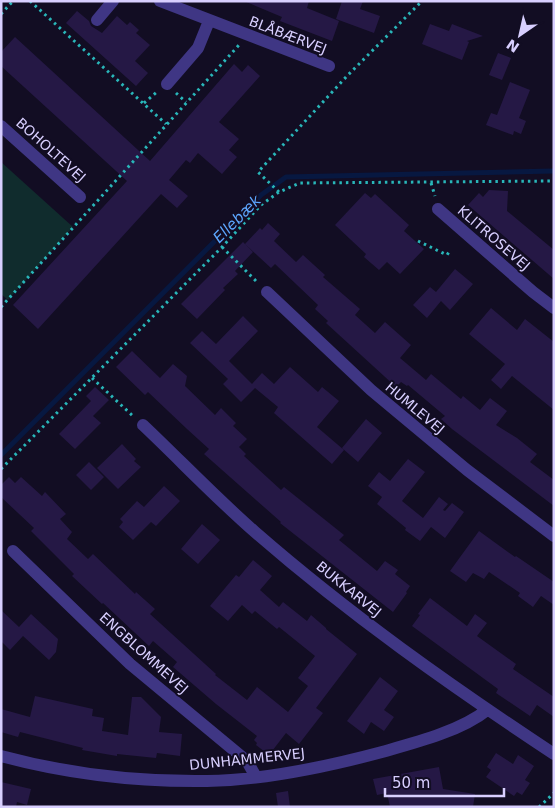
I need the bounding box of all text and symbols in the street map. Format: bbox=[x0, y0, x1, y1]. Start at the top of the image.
north arrow bbox=[495, 10, 545, 60]
street label: BLÅBÆRVEJ bbox=[247, 13, 329, 57]
text: N bbox=[503, 36, 522, 56]
street label: BOHOLTEVEJ bbox=[13, 115, 89, 185]
water label: Ellebæk bbox=[209, 190, 266, 247]
street label: KLITROSEVEJ bbox=[455, 202, 533, 274]
street label: HUMLEVEJ bbox=[382, 379, 448, 437]
street label: BUKKARVEJ bbox=[313, 558, 385, 620]
street label: ENGBLOMMEVEJ bbox=[96, 609, 192, 697]
street label: DUNHAMMERVEJ bbox=[188, 745, 306, 773]
scale bar bbox=[385, 766, 504, 798]
text: 50 m bbox=[392, 774, 430, 792]

